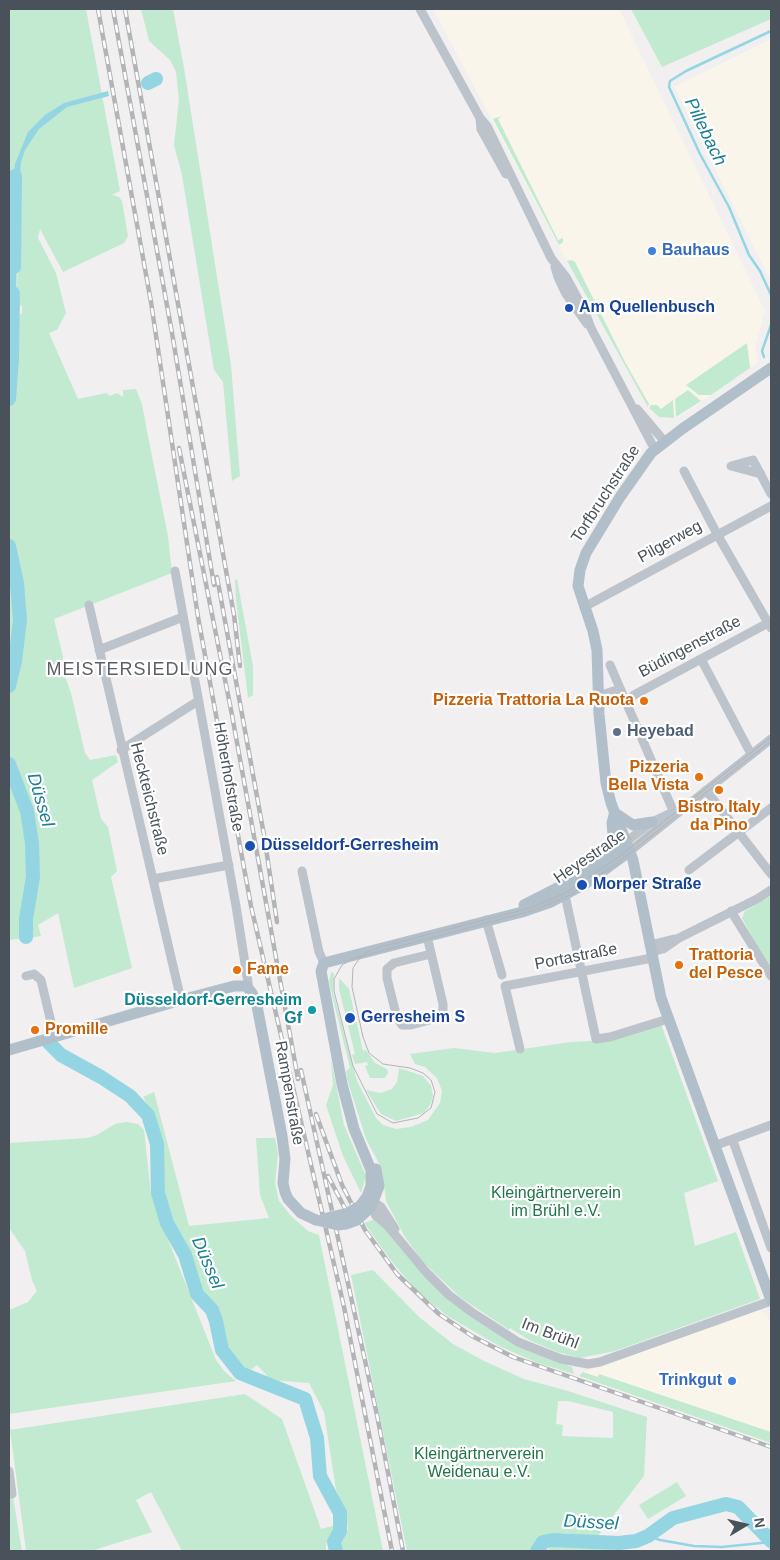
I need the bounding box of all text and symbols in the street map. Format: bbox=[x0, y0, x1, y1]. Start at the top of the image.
water label: Pillebach bbox=[679, 94, 731, 170]
place label: Bauhaus bbox=[662, 241, 730, 261]
marker: Bauhaus bbox=[646, 245, 658, 257]
place label: Am Quellenbusch bbox=[579, 298, 715, 318]
marker: Am Quellenbusch bbox=[563, 302, 575, 314]
street label: Torfbruchstraße bbox=[567, 442, 645, 546]
street label: Pilgerweg bbox=[635, 517, 705, 567]
street label: Büdingenstraße bbox=[636, 612, 744, 682]
district label: MEISTERSIEDLUNG bbox=[45, 659, 235, 681]
place label: Pizzeria Trattoria La Ruota bbox=[433, 691, 634, 711]
marker: Pizzeria Trattoria La Ruota bbox=[638, 695, 650, 707]
street label: Höherhofstraße bbox=[209, 721, 247, 833]
place label: Heyebad bbox=[627, 722, 694, 742]
marker: Heyebad bbox=[611, 726, 623, 738]
street label: Heckteichstraße bbox=[126, 741, 172, 857]
place label: Pizzeria Bella Vista bbox=[608, 758, 689, 796]
water label: Düssel bbox=[22, 771, 58, 829]
marker: Pizzeria Bella Vista bbox=[693, 771, 705, 783]
marker: Bistro Italy da Pino bbox=[713, 784, 725, 796]
place label: Bistro Italy da Pino bbox=[678, 798, 760, 836]
street label: Heyestraße bbox=[550, 826, 630, 888]
place label: Düsseldorf-Gerresheim bbox=[261, 836, 439, 856]
marker: Düsseldorf-Gerresheim bbox=[243, 839, 257, 853]
place label: Morper Straße bbox=[593, 875, 701, 895]
marker: Morper Straße bbox=[575, 878, 589, 892]
street label: Portastraße bbox=[533, 940, 619, 974]
place label: Trattoria del Pesce bbox=[689, 946, 763, 984]
marker: Trattoria del Pesce bbox=[673, 959, 685, 971]
place label: Fame bbox=[247, 960, 289, 980]
marker: Fame bbox=[231, 964, 243, 976]
place label: Düsseldorf-Gerresheim Gf bbox=[124, 991, 302, 1029]
marker: Düsseldorf-Gerresheim Gf bbox=[306, 1004, 318, 1016]
place label: Gerresheim S bbox=[361, 1008, 465, 1028]
marker: Gerresheim S bbox=[343, 1011, 357, 1025]
place label: Promille bbox=[45, 1020, 108, 1040]
marker: Promille bbox=[29, 1024, 41, 1036]
street label: Rampenstraße bbox=[270, 1039, 308, 1147]
park label: Kleingärtnerverein im Brühl e.V. bbox=[491, 1184, 621, 1222]
water label: Düssel bbox=[186, 1233, 228, 1293]
street label: Im Brühl bbox=[519, 1314, 581, 1354]
place label: Trinkgut bbox=[659, 1371, 722, 1391]
marker: Trinkgut bbox=[726, 1375, 738, 1387]
park label: Kleingärtnerverein Weidenau e.V. bbox=[414, 1445, 544, 1483]
north arrow bbox=[720, 1500, 770, 1550]
water label: Düssel bbox=[563, 1511, 619, 1535]
text: N bbox=[751, 1516, 769, 1529]

